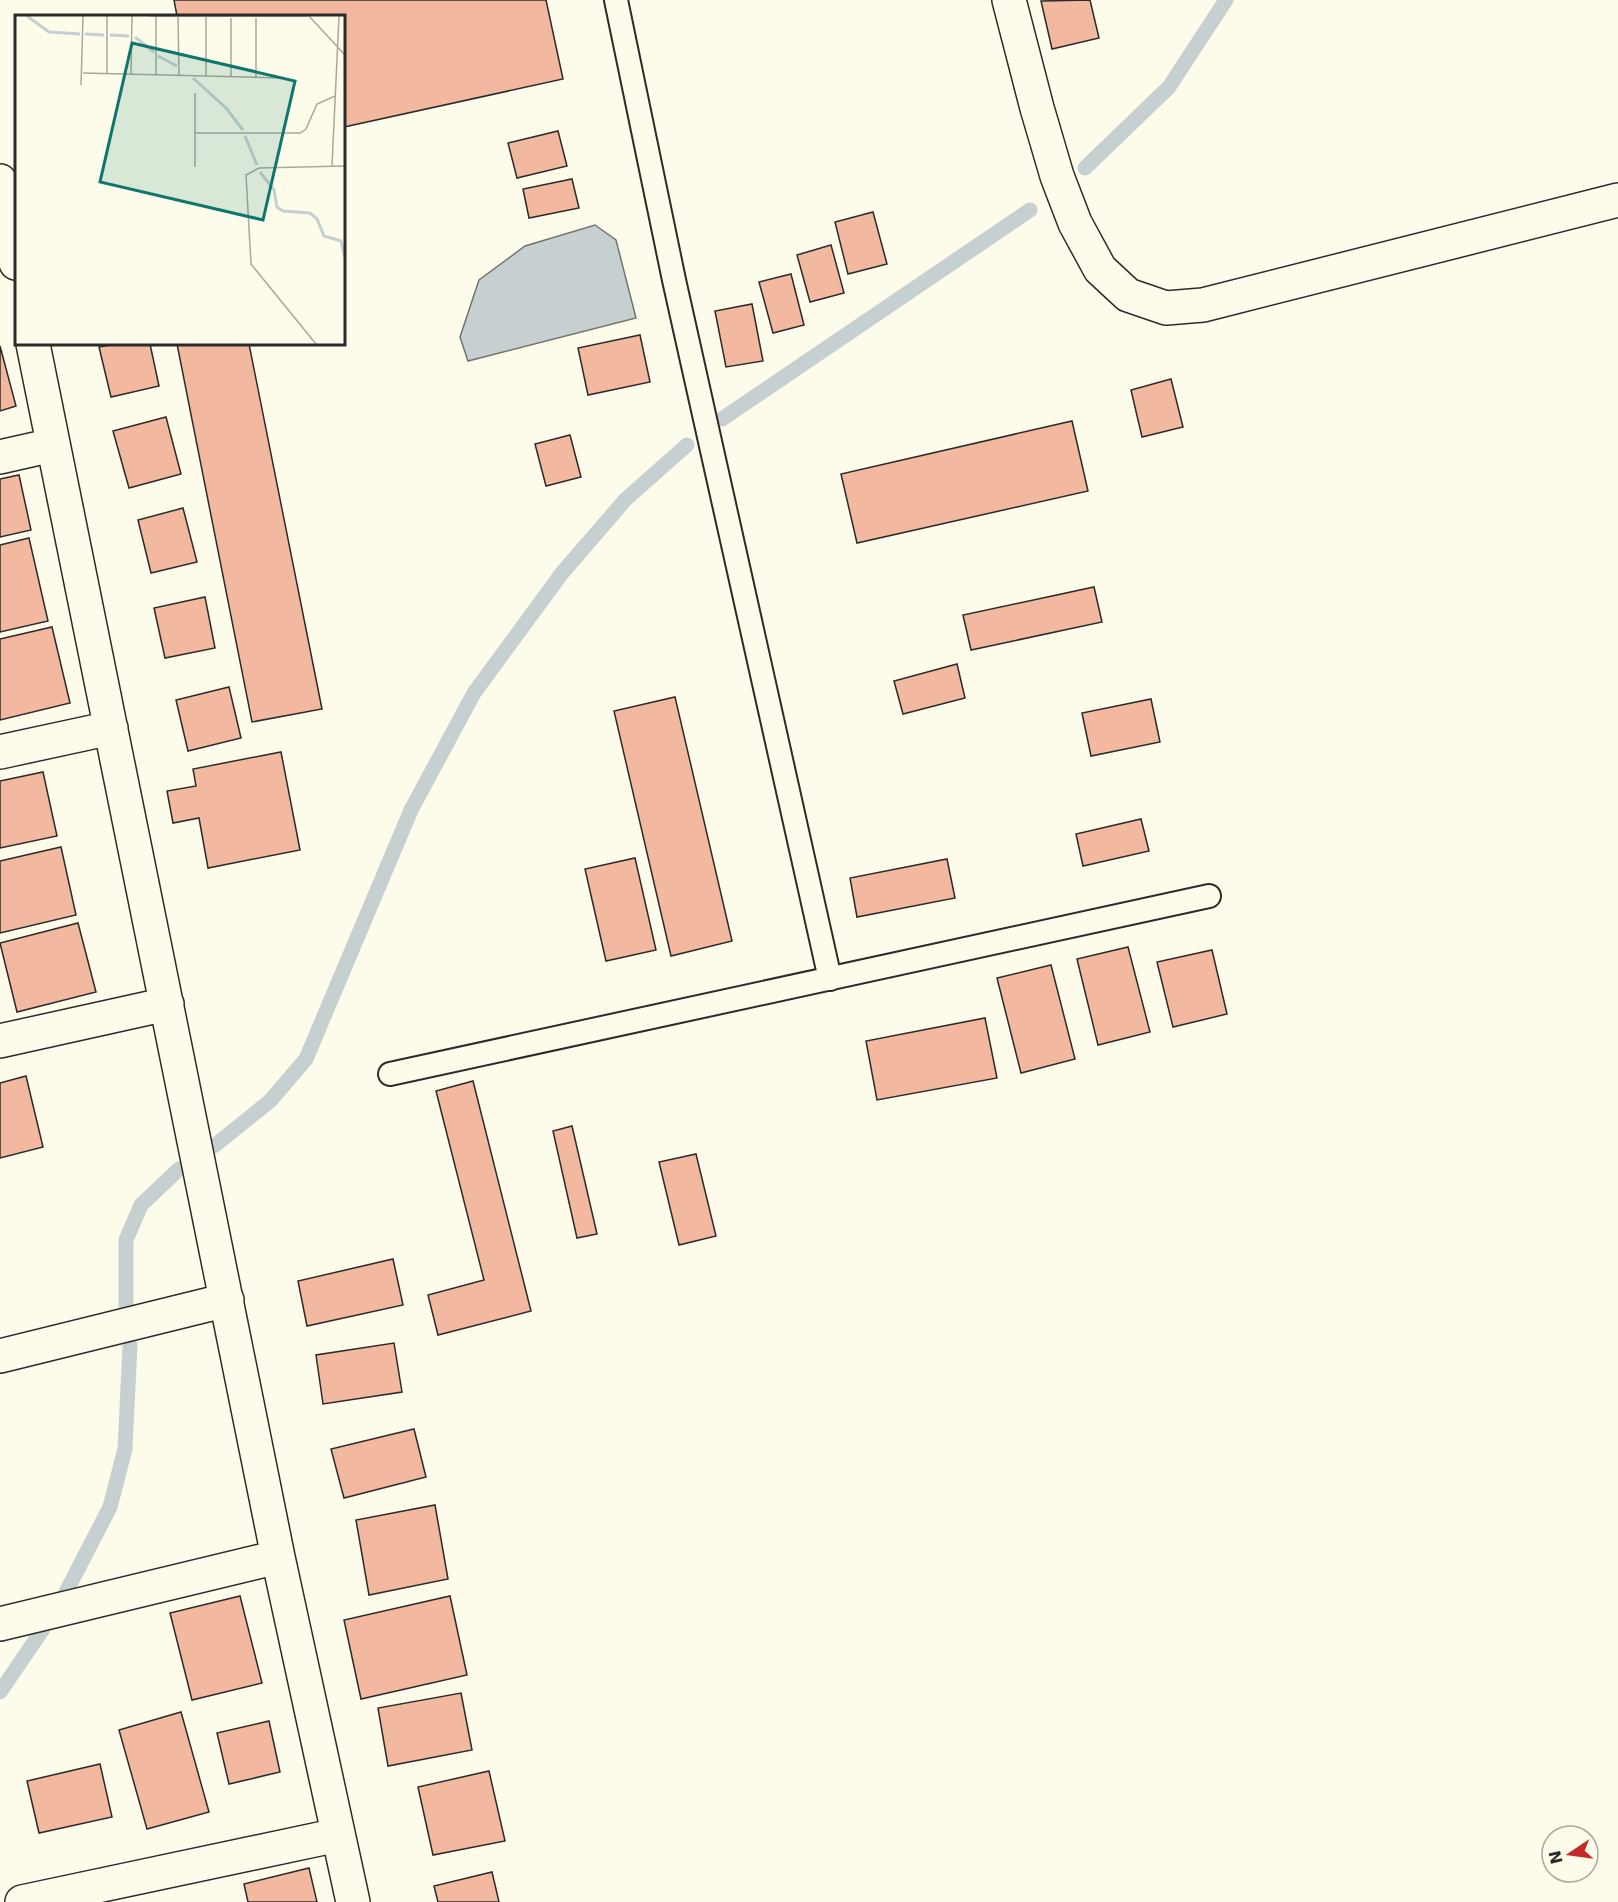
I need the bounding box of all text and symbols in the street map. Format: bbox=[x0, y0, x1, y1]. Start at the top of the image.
inset map bbox=[15, 15, 345, 345]
north arrow bbox=[1540, 1824, 1600, 1884]
text: N bbox=[1545, 1849, 1567, 1866]

